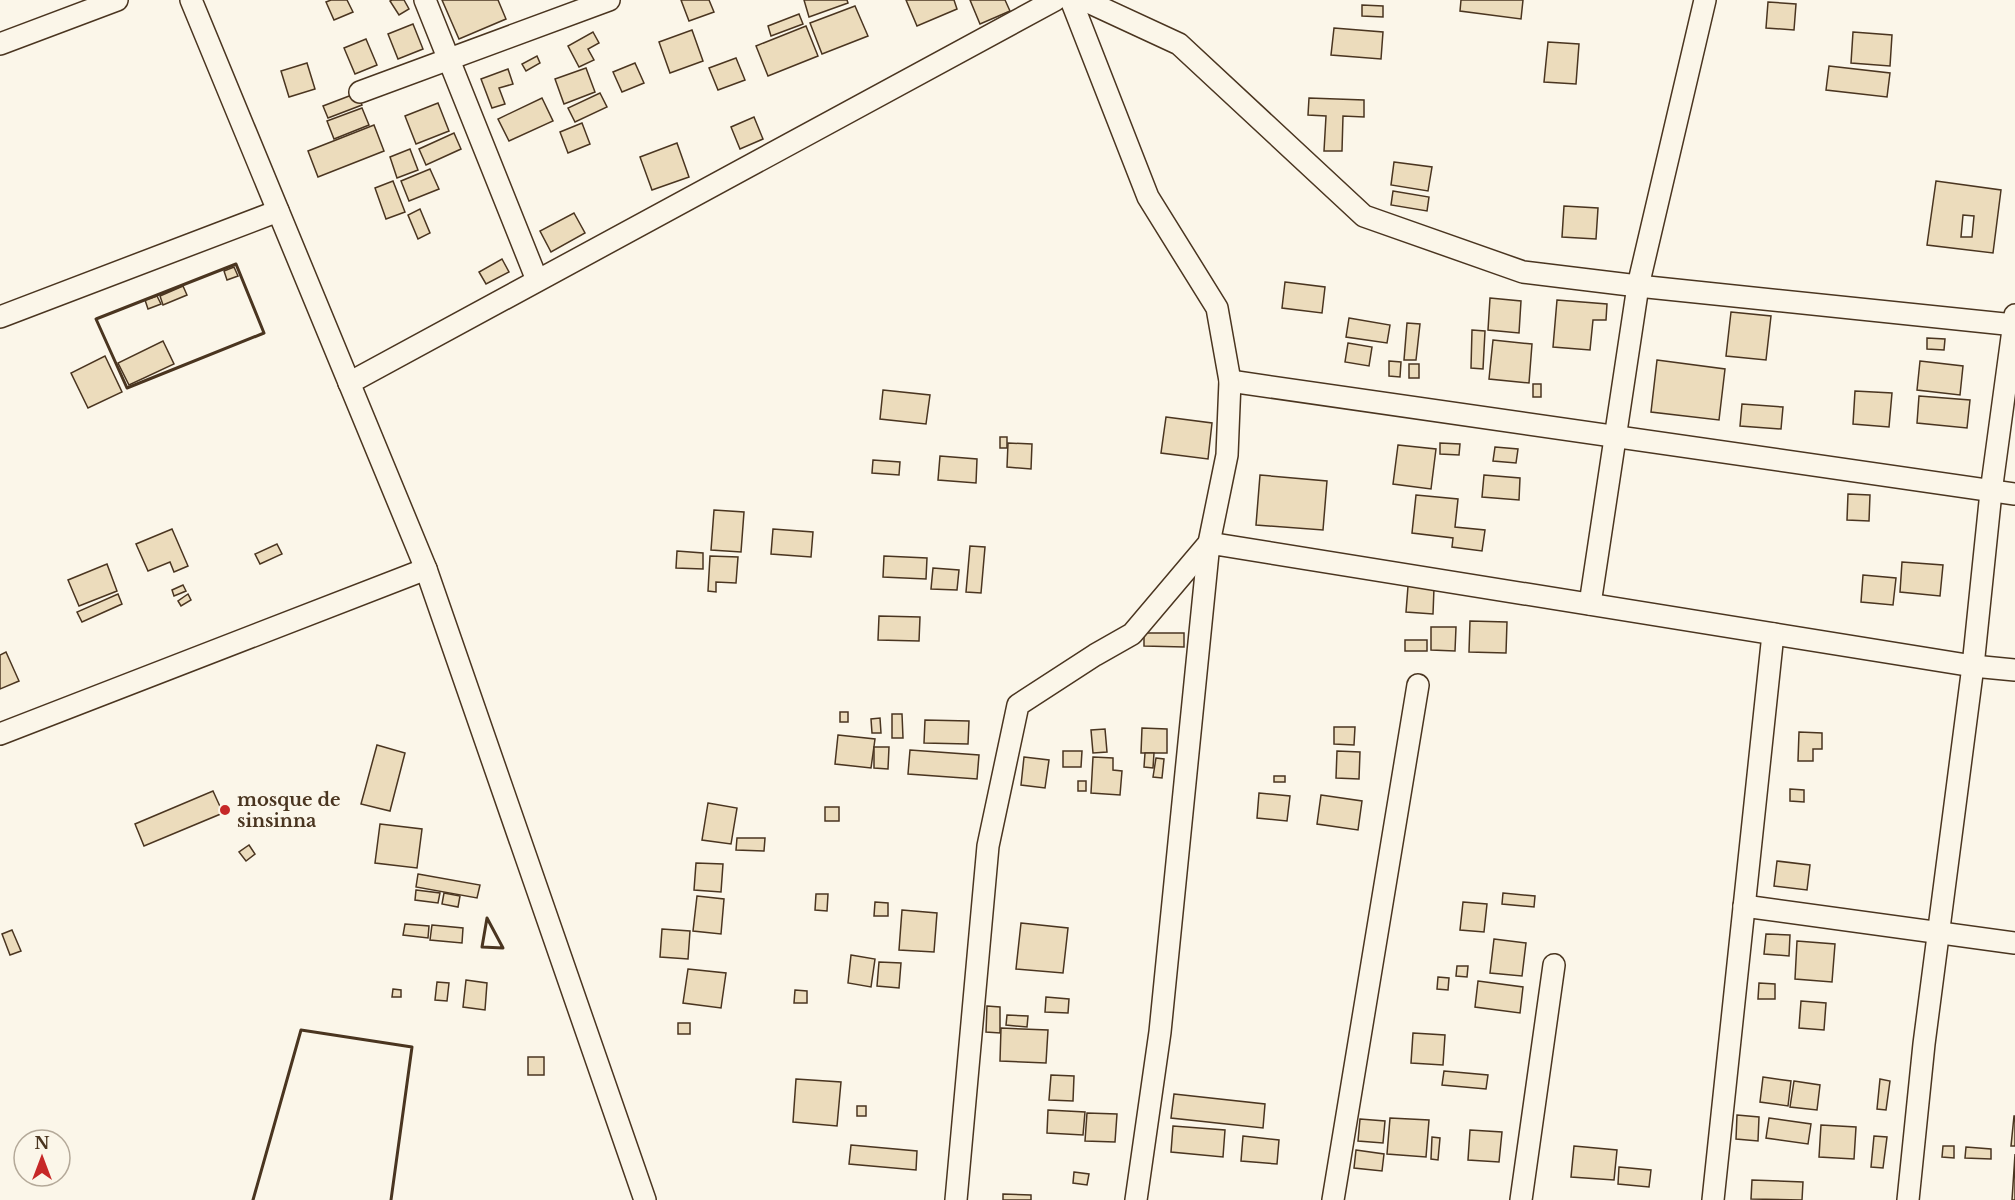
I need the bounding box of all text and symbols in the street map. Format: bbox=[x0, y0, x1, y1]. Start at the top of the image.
place label: mosque de sinsinna bbox=[237, 789, 340, 832]
marker: mosque de sinsinna bbox=[218, 803, 232, 817]
north arrow bbox=[12, 1128, 72, 1188]
text: N bbox=[34, 1133, 50, 1153]

